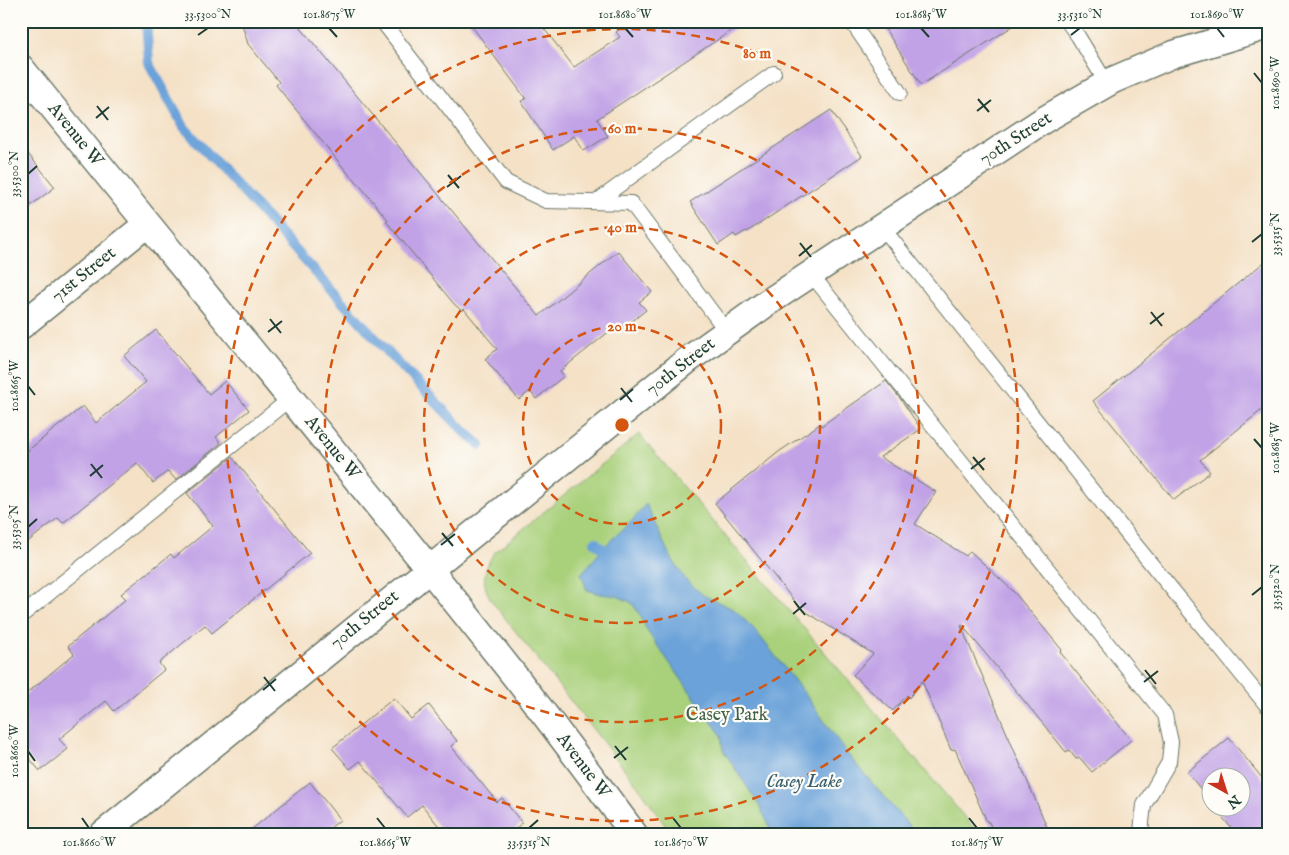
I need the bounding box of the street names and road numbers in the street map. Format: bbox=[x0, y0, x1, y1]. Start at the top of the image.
street label: Avenue W bbox=[41, 97, 108, 172]
street label: 70th Street bbox=[975, 107, 1057, 171]
street label: 71st Street bbox=[47, 242, 121, 308]
street label: 70th Street bbox=[642, 333, 720, 401]
street label: Avenue W bbox=[298, 410, 365, 485]
street label: 70th Street bbox=[326, 585, 404, 655]
street label: Avenue W bbox=[550, 728, 616, 804]

